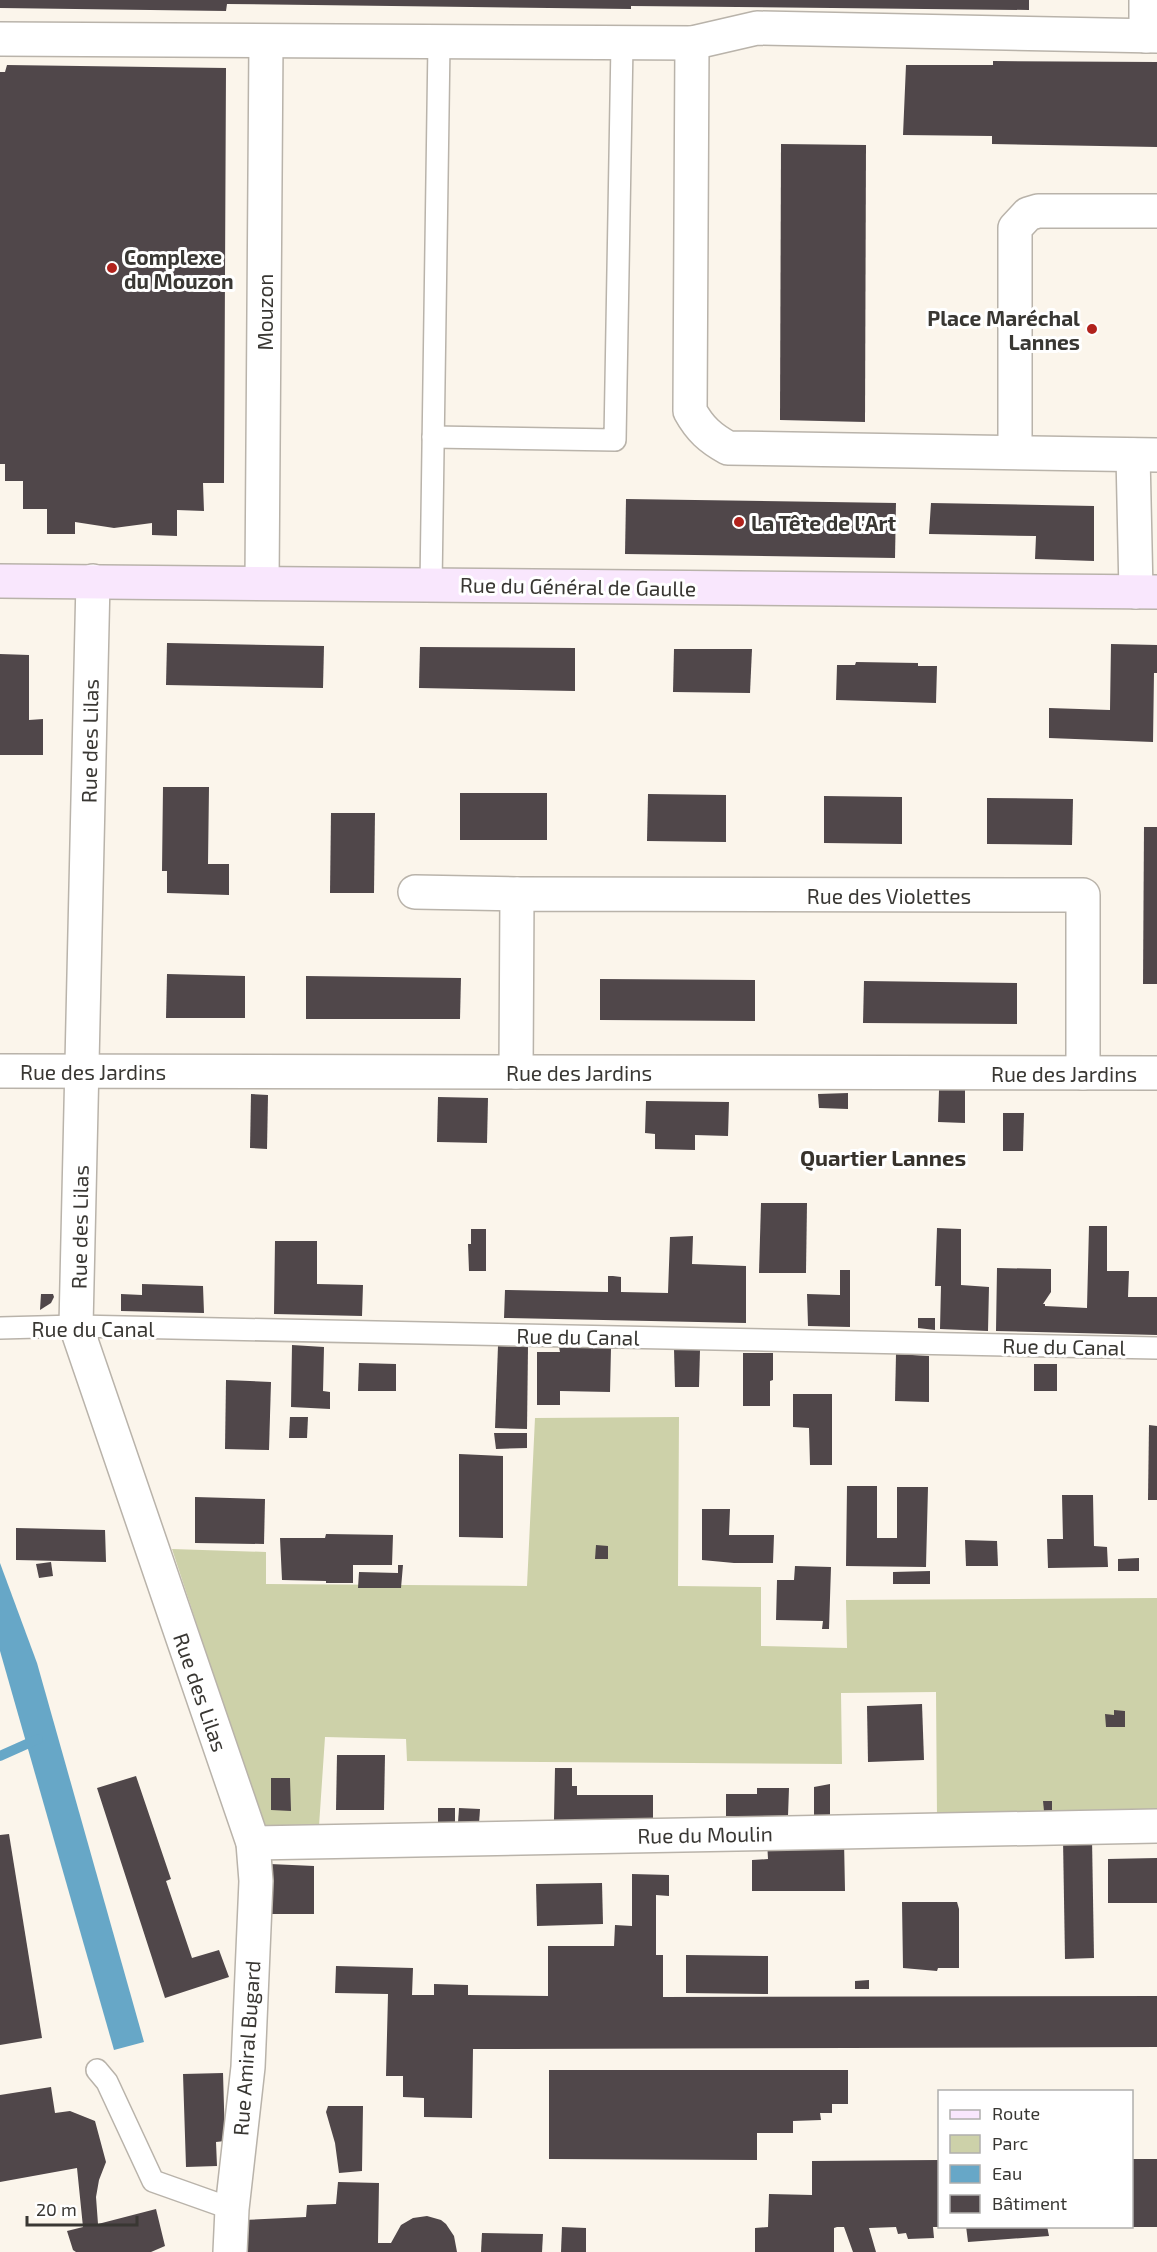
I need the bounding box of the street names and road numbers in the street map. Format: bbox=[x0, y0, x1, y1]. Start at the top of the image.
street label: Mouzon bbox=[252, 273, 277, 351]
street label: Rue du Général de Gaulle bbox=[460, 571, 696, 601]
street label: Rue des Lilas bbox=[75, 679, 103, 803]
street label: Rue des Violettes bbox=[807, 883, 971, 908]
street label: Rue des Jardins bbox=[20, 1059, 166, 1084]
street label: Rue des Jardins bbox=[506, 1060, 652, 1085]
street label: Rue des Jardins bbox=[991, 1061, 1137, 1086]
street label: Rue des Lilas bbox=[65, 1165, 93, 1289]
street label: Rue du Canal bbox=[31, 1316, 155, 1341]
street label: Rue du Canal bbox=[516, 1322, 640, 1350]
street label: Rue du Canal bbox=[1002, 1332, 1126, 1360]
street label: Rue des Lilas bbox=[169, 1629, 233, 1755]
street label: Rue du Moulin bbox=[637, 1820, 773, 1848]
street label: Rue Amiral Bugard bbox=[227, 1959, 265, 2137]

